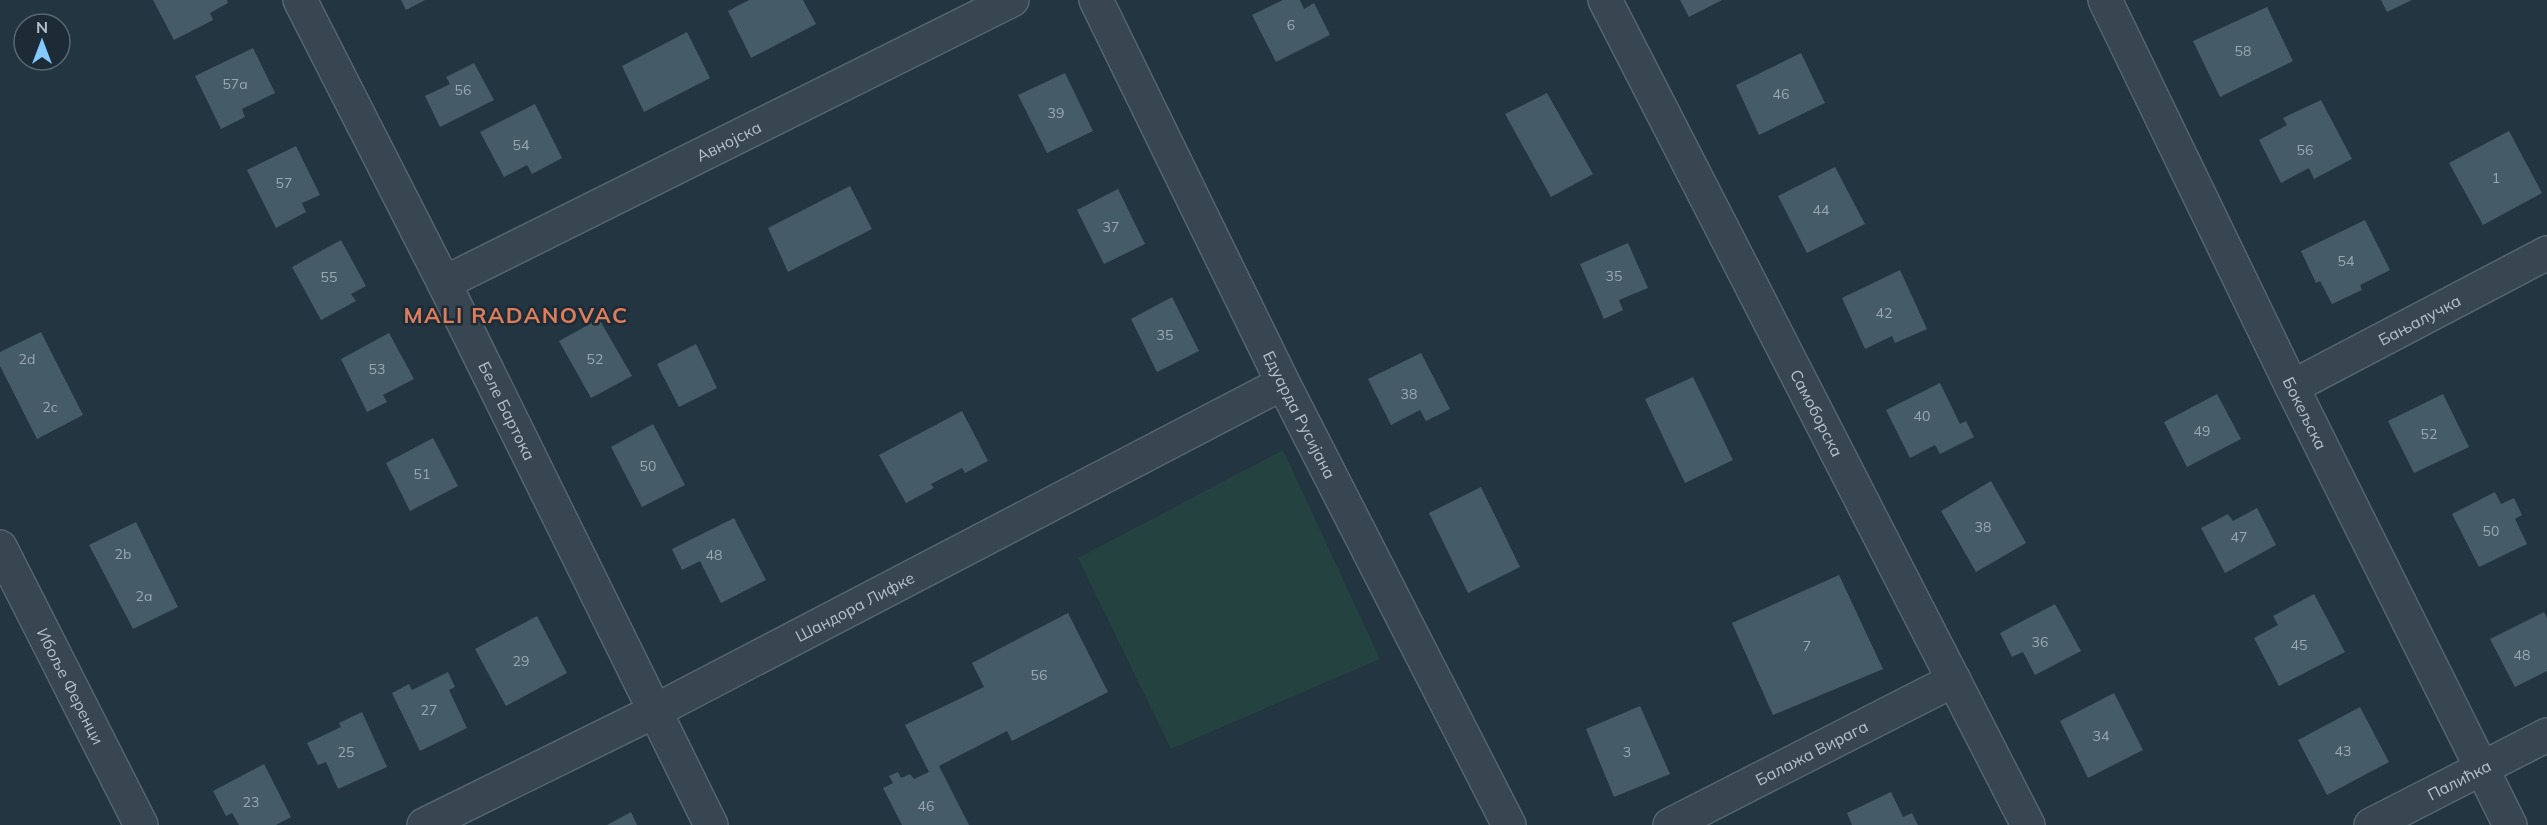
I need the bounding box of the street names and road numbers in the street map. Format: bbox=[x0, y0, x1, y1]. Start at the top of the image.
street label: Авнојска bbox=[693, 117, 764, 166]
street label: Бањалучка bbox=[2375, 290, 2464, 350]
street label: Едуарда Русијана bbox=[1259, 348, 1340, 482]
street label: Беле Бартока bbox=[474, 358, 540, 463]
street label: Самоборска bbox=[1786, 366, 1847, 460]
street label: Бокељска bbox=[2279, 374, 2331, 453]
street label: Шандора Лифке bbox=[792, 567, 918, 646]
street label: Ибоље Ференци bbox=[33, 624, 108, 748]
street label: Балажа Вирага bbox=[1752, 716, 1871, 790]
street label: Палићка bbox=[2424, 755, 2494, 805]

